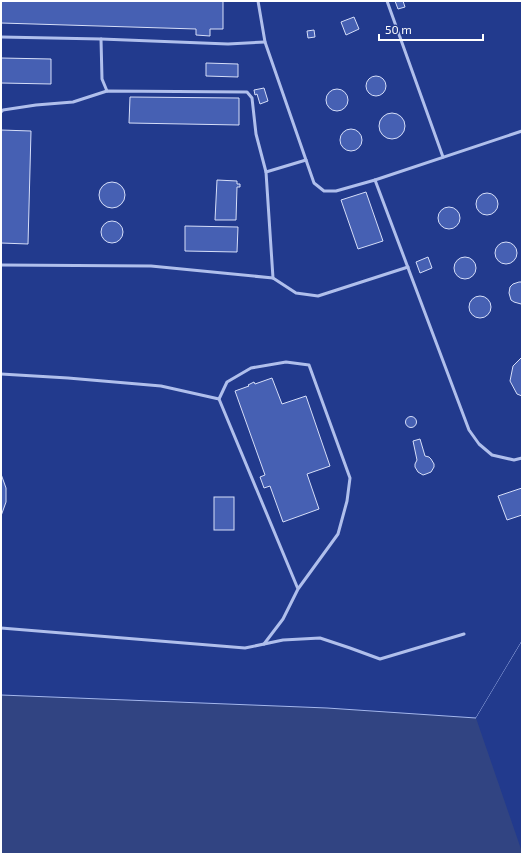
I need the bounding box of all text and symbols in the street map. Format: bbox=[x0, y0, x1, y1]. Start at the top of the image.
scale bar bbox=[379, 16, 483, 42]
text: 50 m bbox=[385, 22, 412, 36]

